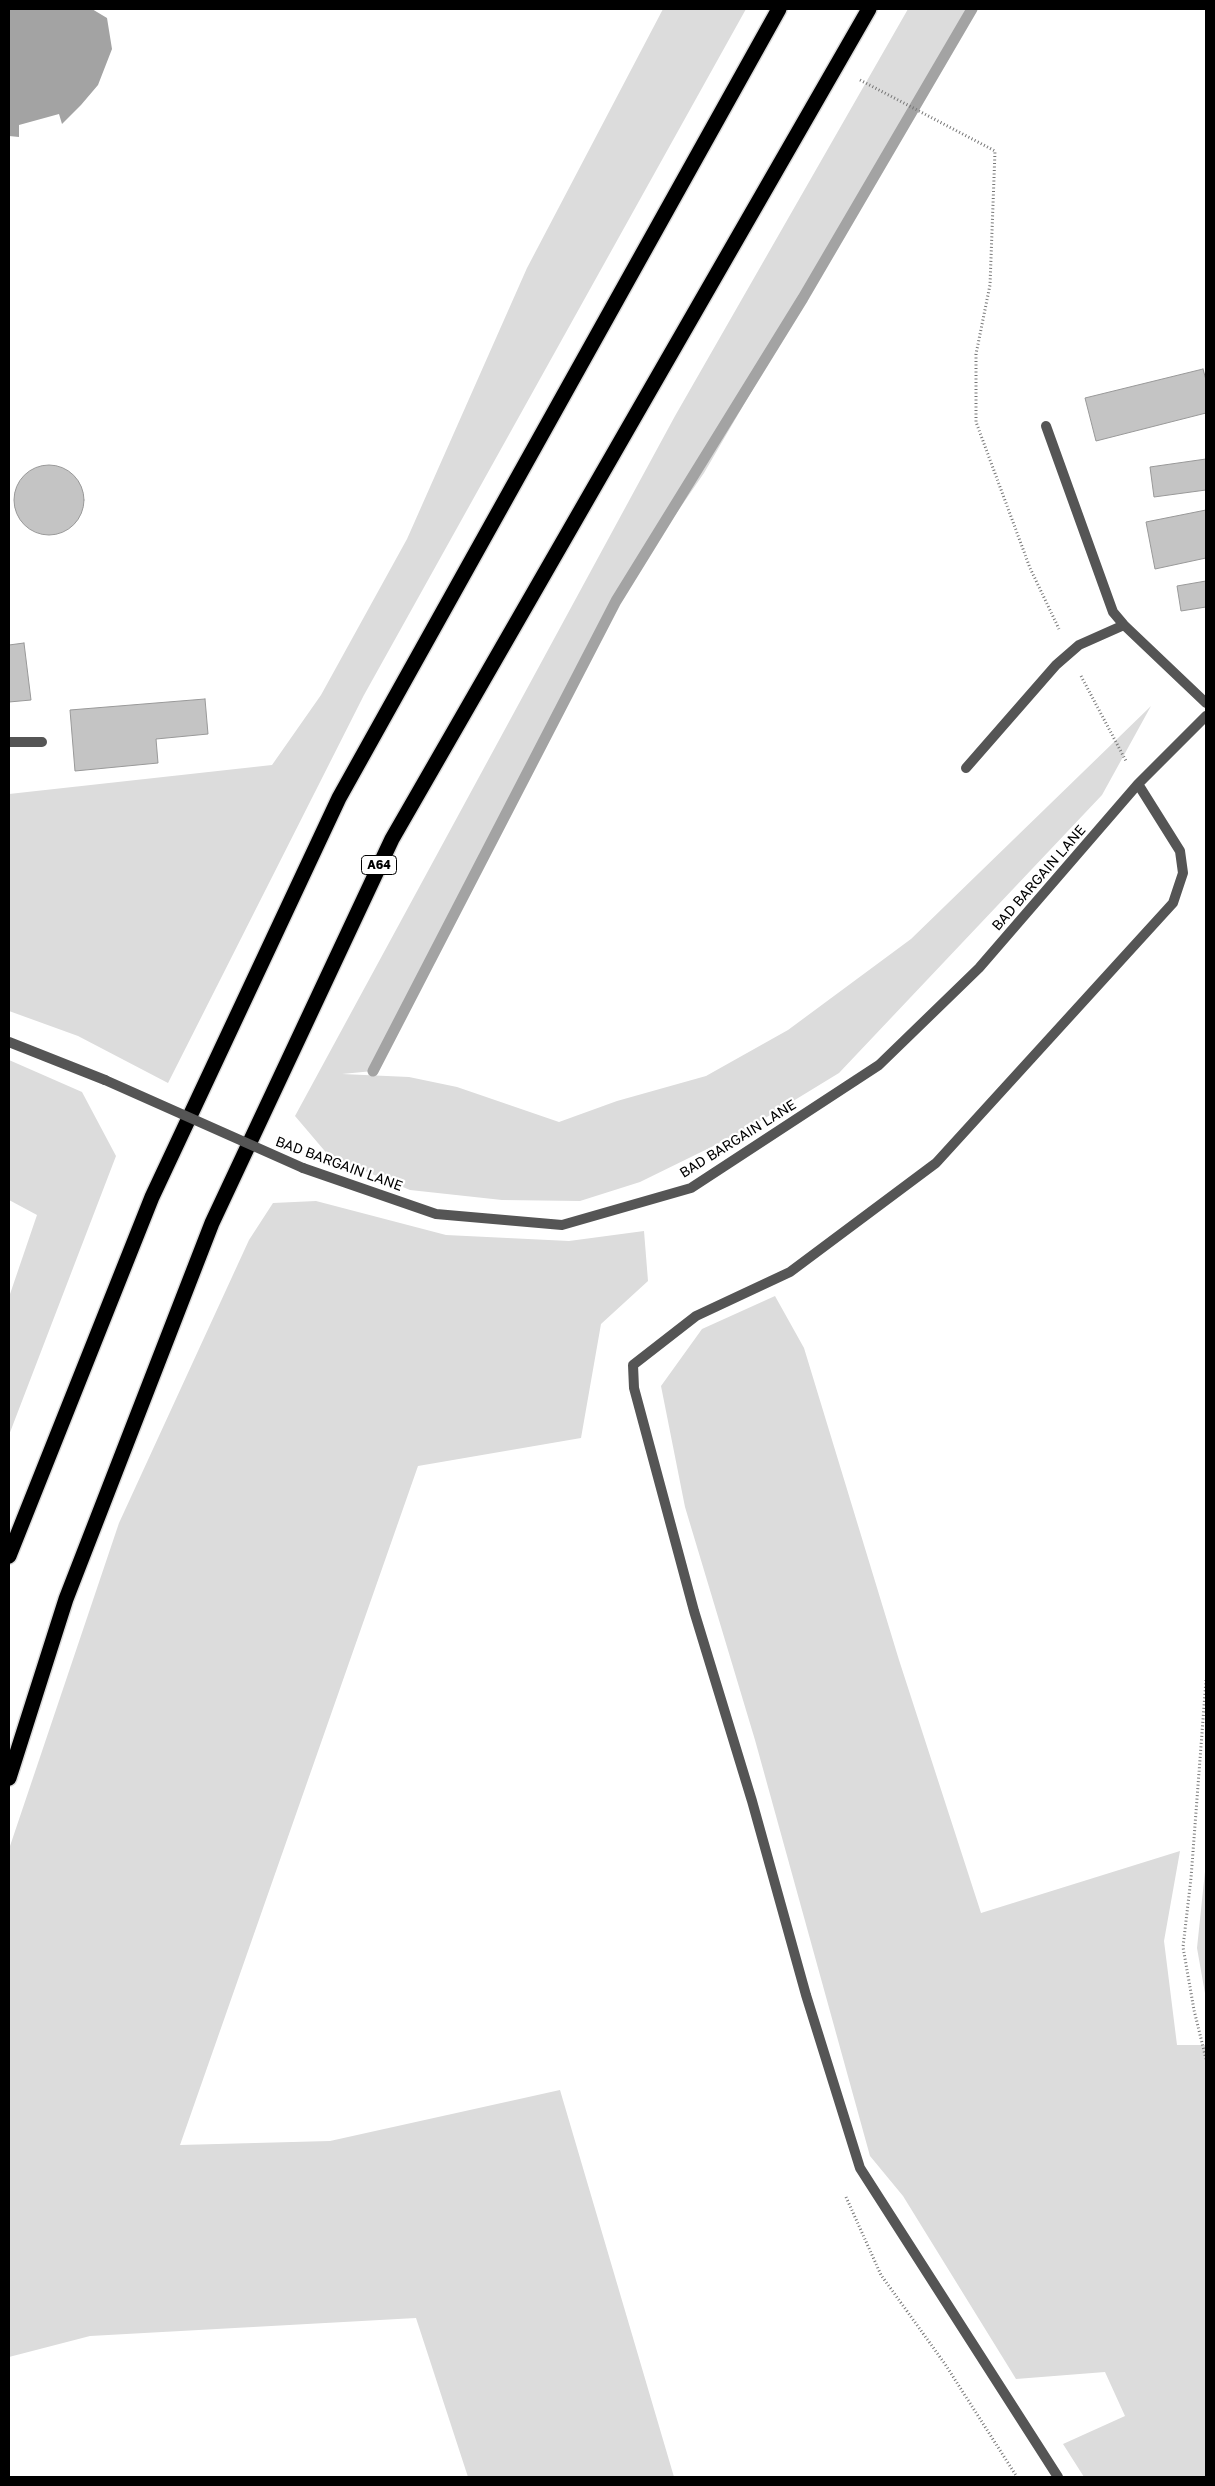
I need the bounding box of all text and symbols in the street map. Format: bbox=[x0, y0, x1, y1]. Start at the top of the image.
street label: BAD BARGAIN LANE bbox=[989, 822, 1089, 934]
road number: A64 bbox=[362, 856, 396, 874]
street label: BAD BARGAIN LANE bbox=[677, 1096, 799, 1182]
street label: BAD BARGAIN LANE bbox=[273, 1133, 405, 1195]

